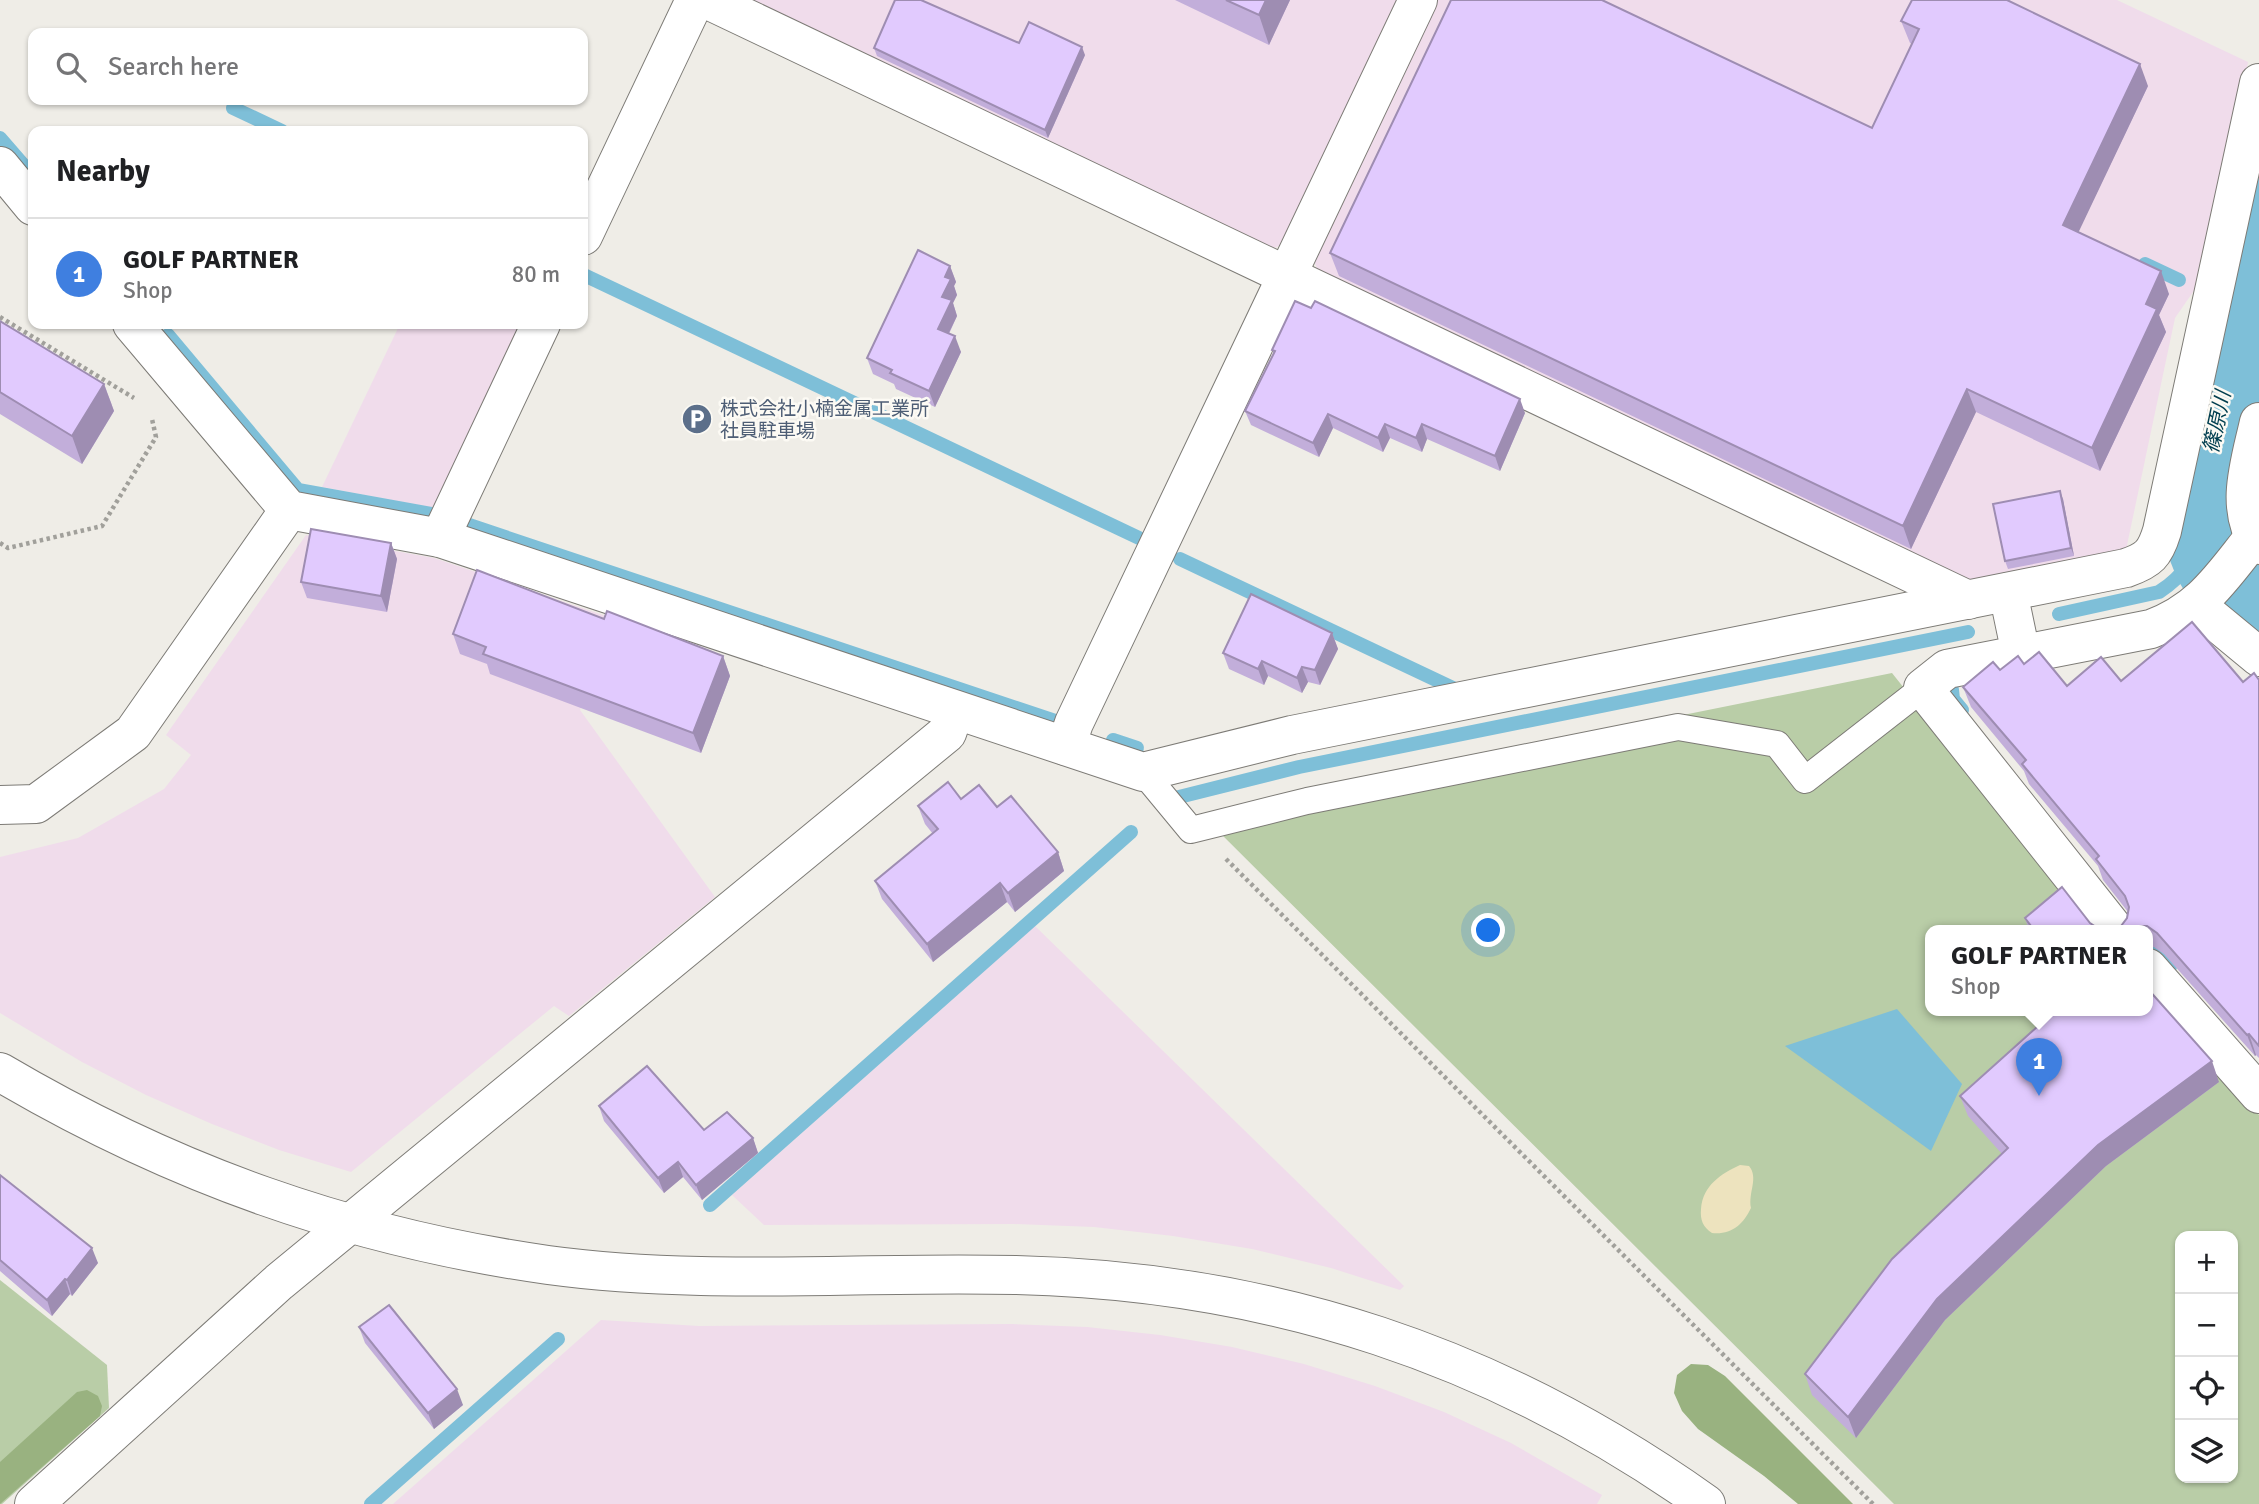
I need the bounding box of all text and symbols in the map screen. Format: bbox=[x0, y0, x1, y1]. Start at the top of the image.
search box bbox=[28, 28, 588, 105]
icon: search bbox=[52, 48, 90, 86]
text: Search here bbox=[108, 51, 239, 83]
text: Nearby bbox=[56, 153, 150, 190]
text: GOLF PARTNER bbox=[123, 244, 299, 276]
text: 1 bbox=[73, 260, 85, 289]
text: 80 m bbox=[512, 260, 560, 289]
text: Shop bbox=[123, 276, 172, 305]
water label: 篠原川 bbox=[2198, 387, 2237, 456]
place label: 株式会社小楠金属工業所 社員駐車場 bbox=[720, 397, 929, 443]
parking icon: 株式会社小楠金属工業所 社員駐車場 bbox=[680, 402, 714, 436]
your location bbox=[1471, 913, 1505, 947]
popup bbox=[1925, 925, 2153, 1016]
text: GOLF PARTNER bbox=[1951, 940, 2127, 972]
text: Shop bbox=[1951, 972, 2001, 1001]
pin: 1 bbox=[2016, 1038, 2062, 1096]
map controls bbox=[2175, 1231, 2238, 1483]
button: + bbox=[2175, 1231, 2238, 1294]
button: − bbox=[2175, 1294, 2238, 1357]
button: locate bbox=[2175, 1357, 2238, 1420]
button: layers bbox=[2175, 1420, 2238, 1483]

